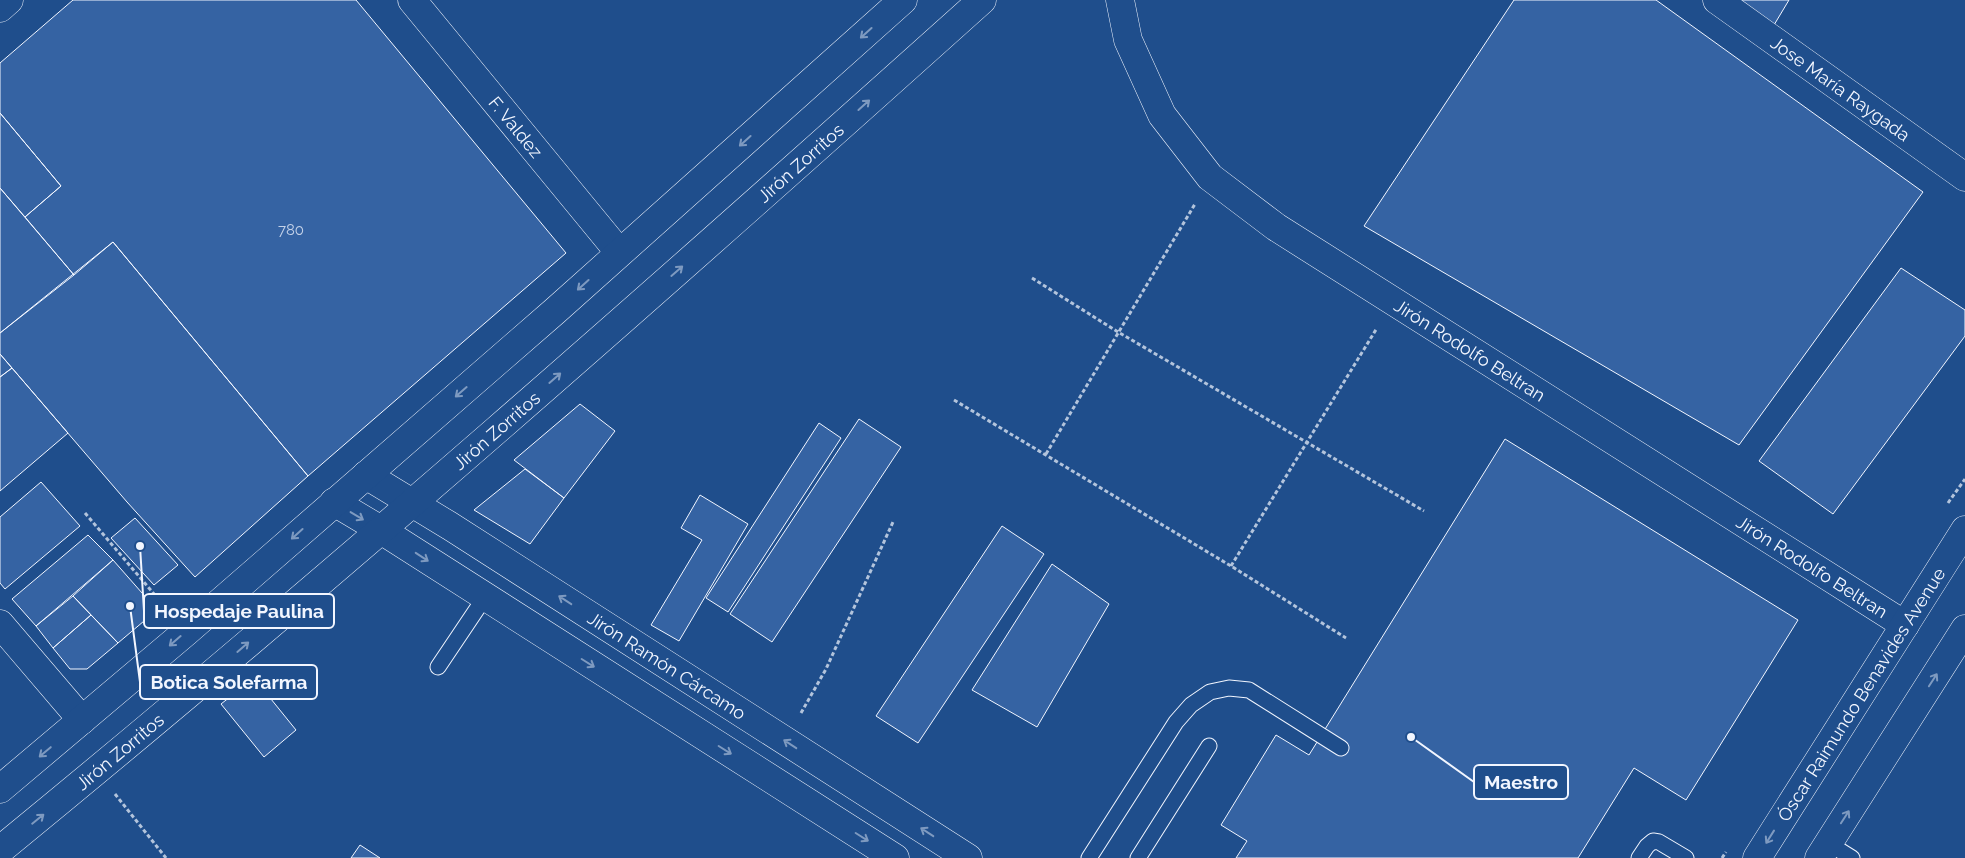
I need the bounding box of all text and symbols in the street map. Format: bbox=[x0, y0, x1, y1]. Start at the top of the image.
one-way arrow bbox=[860, 27, 873, 39]
street label: Jose María Raygada bbox=[1767, 32, 1914, 145]
street label: F. Valdez bbox=[485, 92, 547, 162]
one-way arrow bbox=[858, 100, 871, 111]
street label: Jirón Zorritos bbox=[753, 119, 848, 206]
one-way arrow bbox=[738, 135, 751, 146]
house number: 780 bbox=[278, 221, 304, 239]
one-way arrow bbox=[671, 265, 684, 277]
one-way arrow bbox=[577, 279, 590, 291]
street label: Jirón Rodolfo Beltran bbox=[1391, 294, 1549, 405]
one-way arrow bbox=[548, 372, 561, 384]
one-way arrow bbox=[454, 386, 467, 398]
street label: Jirón Zorritos bbox=[449, 387, 544, 474]
street label: Jirón Rodolfo Beltran bbox=[1733, 511, 1892, 622]
one-way arrow bbox=[350, 512, 364, 522]
one-way arrow bbox=[291, 529, 304, 540]
one-way arrow bbox=[414, 552, 428, 562]
street label: Óscar Raimundo Benavides Avenue bbox=[1772, 563, 1949, 825]
callout: Hospedaje Paulina bbox=[144, 594, 334, 628]
one-way arrow bbox=[558, 594, 572, 604]
text: Hospedaje Paulina bbox=[154, 600, 324, 622]
street label: Jirón Ramón Cárcamo bbox=[584, 607, 750, 724]
one-way arrow bbox=[168, 636, 181, 647]
one-way arrow bbox=[236, 642, 249, 653]
one-way arrow bbox=[581, 658, 595, 668]
callout: Botica Solefarma bbox=[140, 665, 317, 699]
text: Botica Solefarma bbox=[151, 671, 308, 693]
one-way arrow bbox=[1928, 674, 1938, 688]
street label: Jirón Zorritos bbox=[71, 708, 168, 794]
one-way arrow bbox=[783, 739, 797, 749]
one-way arrow bbox=[38, 746, 51, 757]
one-way arrow bbox=[718, 746, 732, 756]
callout: Maestro bbox=[1474, 765, 1568, 799]
text: Maestro bbox=[1484, 771, 1558, 793]
one-way arrow bbox=[1840, 810, 1850, 824]
one-way arrow bbox=[31, 813, 44, 825]
one-way arrow bbox=[920, 826, 934, 836]
one-way arrow bbox=[1765, 830, 1775, 844]
one-way arrow bbox=[855, 833, 869, 843]

